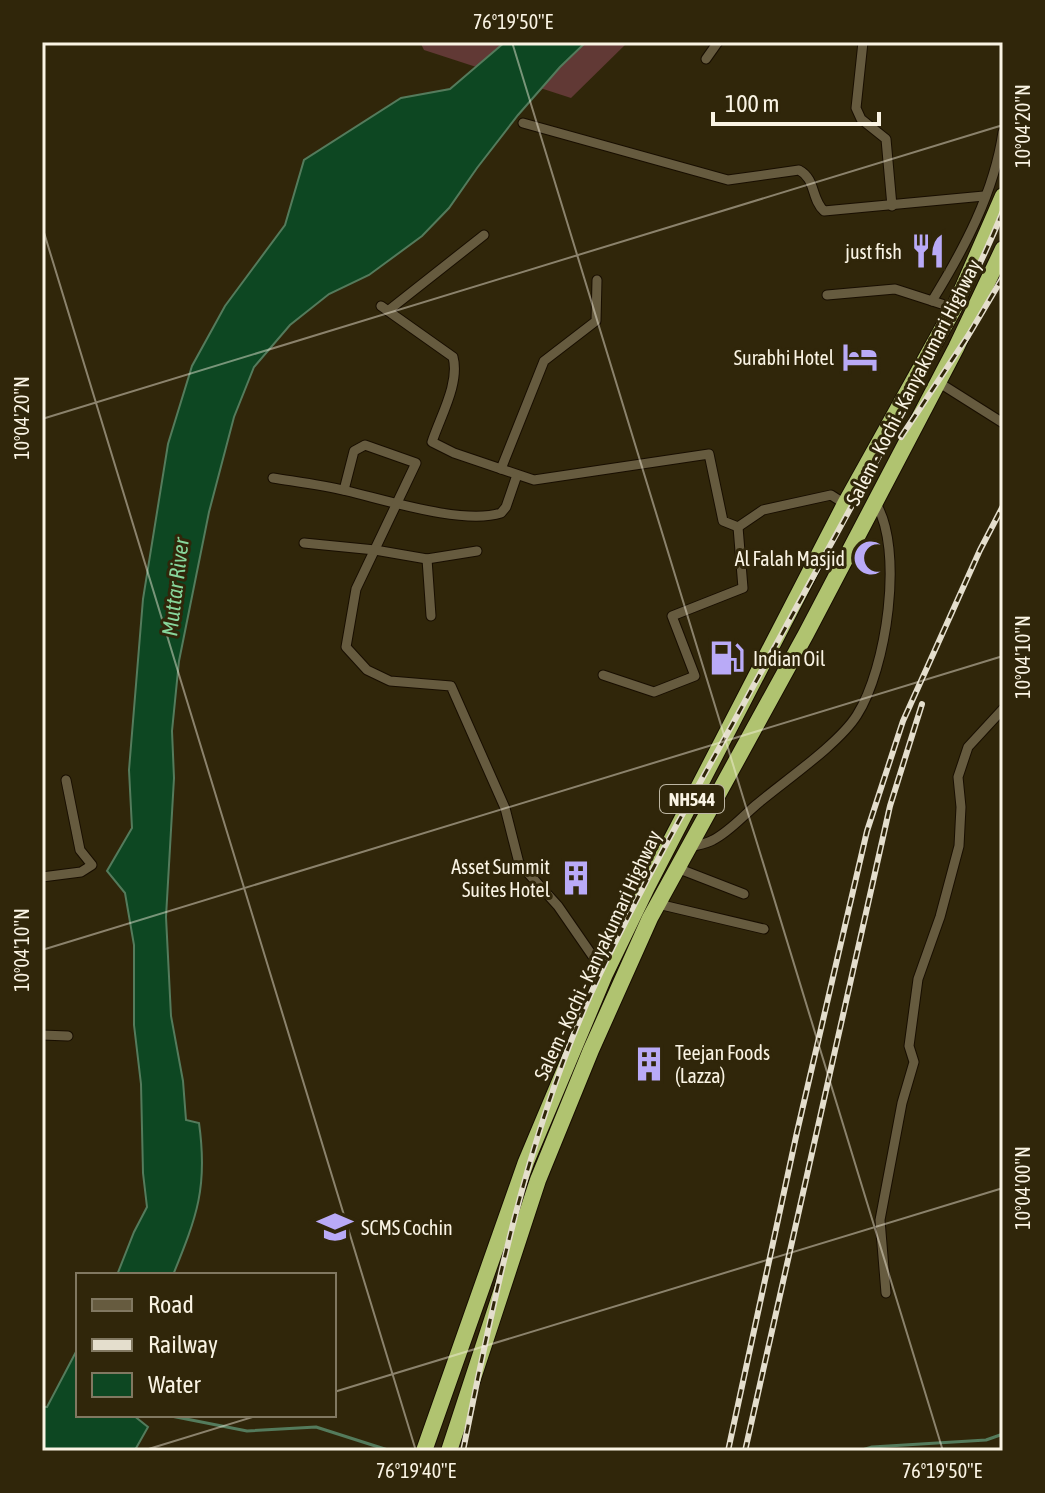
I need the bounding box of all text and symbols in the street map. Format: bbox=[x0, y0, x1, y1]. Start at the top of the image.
text: 76°19'50"E bbox=[473, 10, 554, 33]
scale bar bbox=[713, 76, 879, 126]
text: 10°04'20"N bbox=[1011, 84, 1034, 168]
text: 100 m bbox=[725, 90, 779, 117]
restaurant icon: just fish bbox=[909, 232, 947, 270]
place label: just fish bbox=[844, 240, 902, 263]
street label: Salem - Kochi - Kanyakumari Highway bbox=[841, 255, 985, 509]
hotel icon: Surabhi Hotel bbox=[841, 338, 879, 376]
place label: Surabhi Hotel bbox=[734, 346, 835, 369]
text: 10°04'20"N bbox=[10, 376, 33, 460]
water label: Muttar River bbox=[156, 535, 194, 638]
mosque icon: Al Falah Masjid bbox=[852, 539, 890, 577]
place label: Al Falah Masjid bbox=[735, 547, 845, 570]
text: 10°04'10"N bbox=[1011, 615, 1034, 699]
fuel station icon: Indian Oil bbox=[708, 639, 746, 677]
place label: Indian Oil bbox=[753, 647, 826, 670]
road number: NH544 bbox=[660, 785, 724, 813]
street label: Salem - Kochi - Kanyakumari Highway bbox=[529, 827, 665, 1083]
place label: Asset Summit Suites Hotel bbox=[451, 855, 551, 901]
building icon: Asset Summit Suites Hotel bbox=[557, 859, 595, 897]
text: 10°04'10"N bbox=[10, 908, 33, 992]
place label: Teejan Foods (Lazza) bbox=[675, 1041, 770, 1087]
building icon: Teejan Foods (Lazza) bbox=[630, 1045, 668, 1083]
text: 10°04'00"N bbox=[1011, 1146, 1034, 1230]
school or university icon: SCMS Cochin bbox=[316, 1208, 354, 1246]
place label: SCMS Cochin bbox=[361, 1216, 453, 1239]
legend bbox=[76, 1273, 336, 1417]
text: Road bbox=[148, 1291, 194, 1318]
text: Railway bbox=[148, 1331, 218, 1358]
text: Water bbox=[148, 1371, 201, 1398]
text: 76°19'40"E bbox=[376, 1459, 457, 1482]
text: 76°19'50"E bbox=[902, 1459, 983, 1482]

